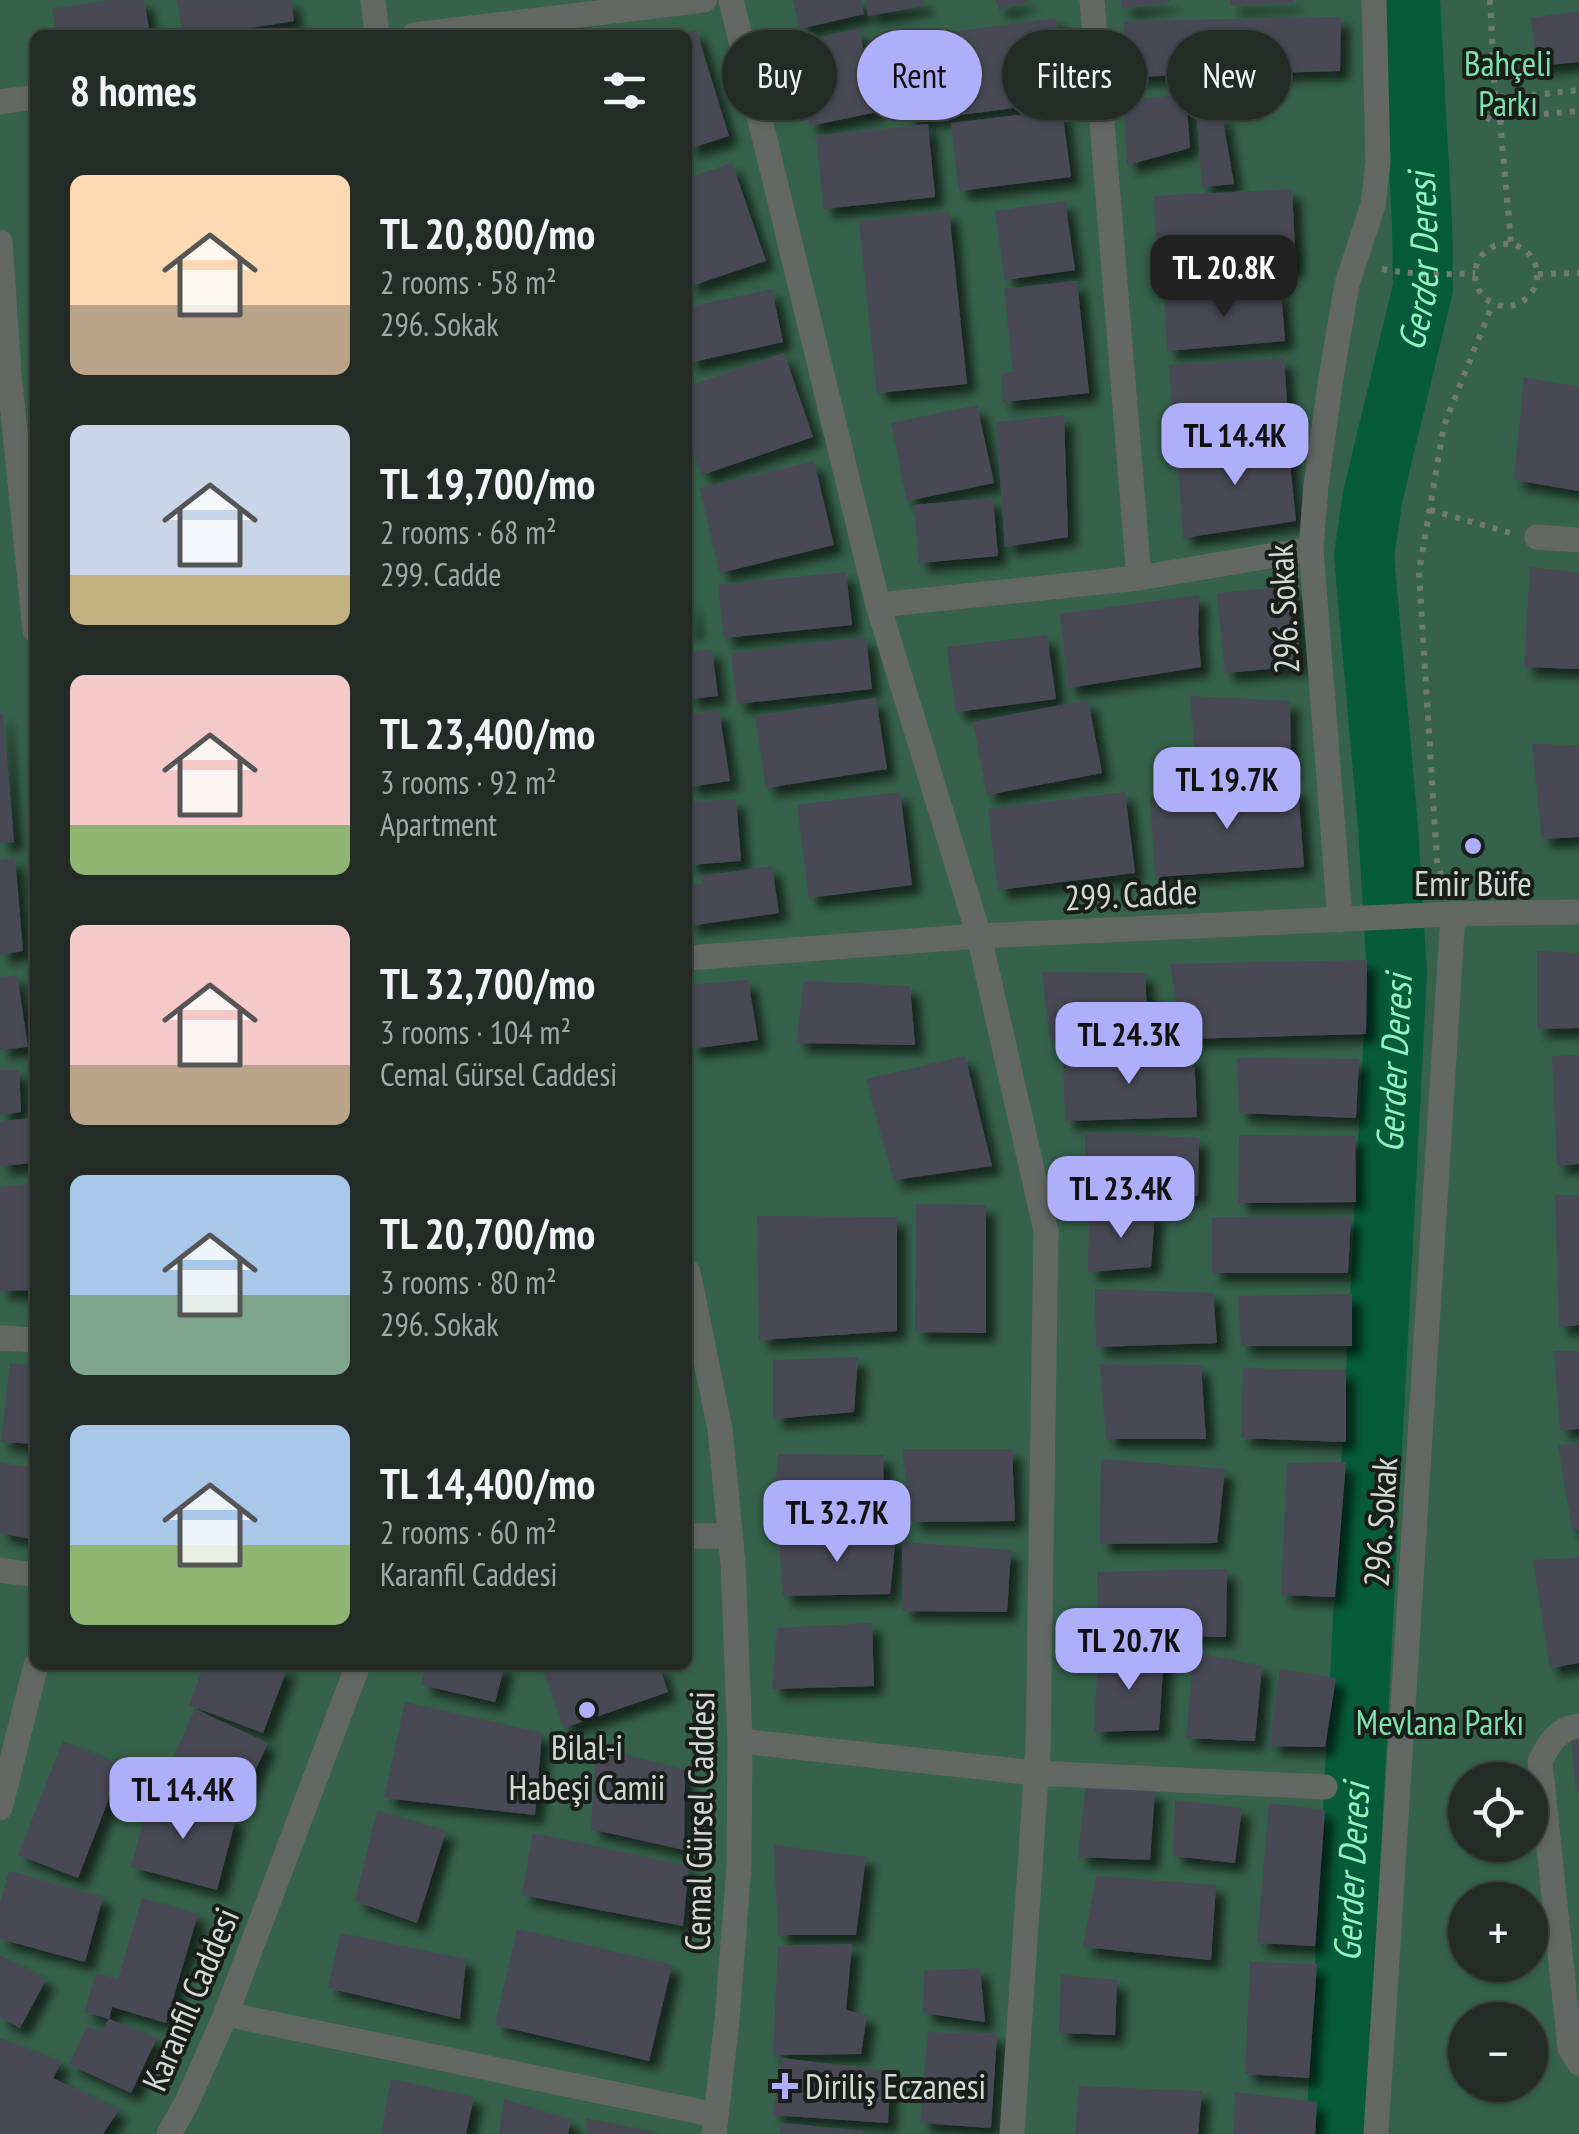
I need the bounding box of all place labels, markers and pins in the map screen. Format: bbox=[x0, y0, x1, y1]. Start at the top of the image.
pin: TL 20.8K bbox=[1121, 235, 1327, 320]
pin: TL 14.4K bbox=[1132, 403, 1338, 488]
pin: TL 19.7K bbox=[1124, 747, 1330, 832]
marker: Emir Büfe bbox=[1462, 835, 1484, 857]
place label: Emir Büfe bbox=[1414, 860, 1532, 906]
pin: TL 24.3K bbox=[1026, 1002, 1232, 1087]
pin: TL 23.4K bbox=[1018, 1156, 1224, 1241]
pin: TL 32.7K bbox=[734, 1480, 940, 1565]
pin: TL 20.7K bbox=[1026, 1608, 1232, 1693]
marker: Bilal-i Habeşi Camii bbox=[576, 1699, 598, 1721]
place label: Bilal-i Habeşi Camii bbox=[509, 1724, 665, 1810]
pin: TL 14.4K bbox=[80, 1757, 286, 1842]
place label: Diriliş Eczanesi bbox=[805, 2063, 986, 2109]
marker: Diriliş Eczanesi bbox=[774, 2075, 796, 2097]

